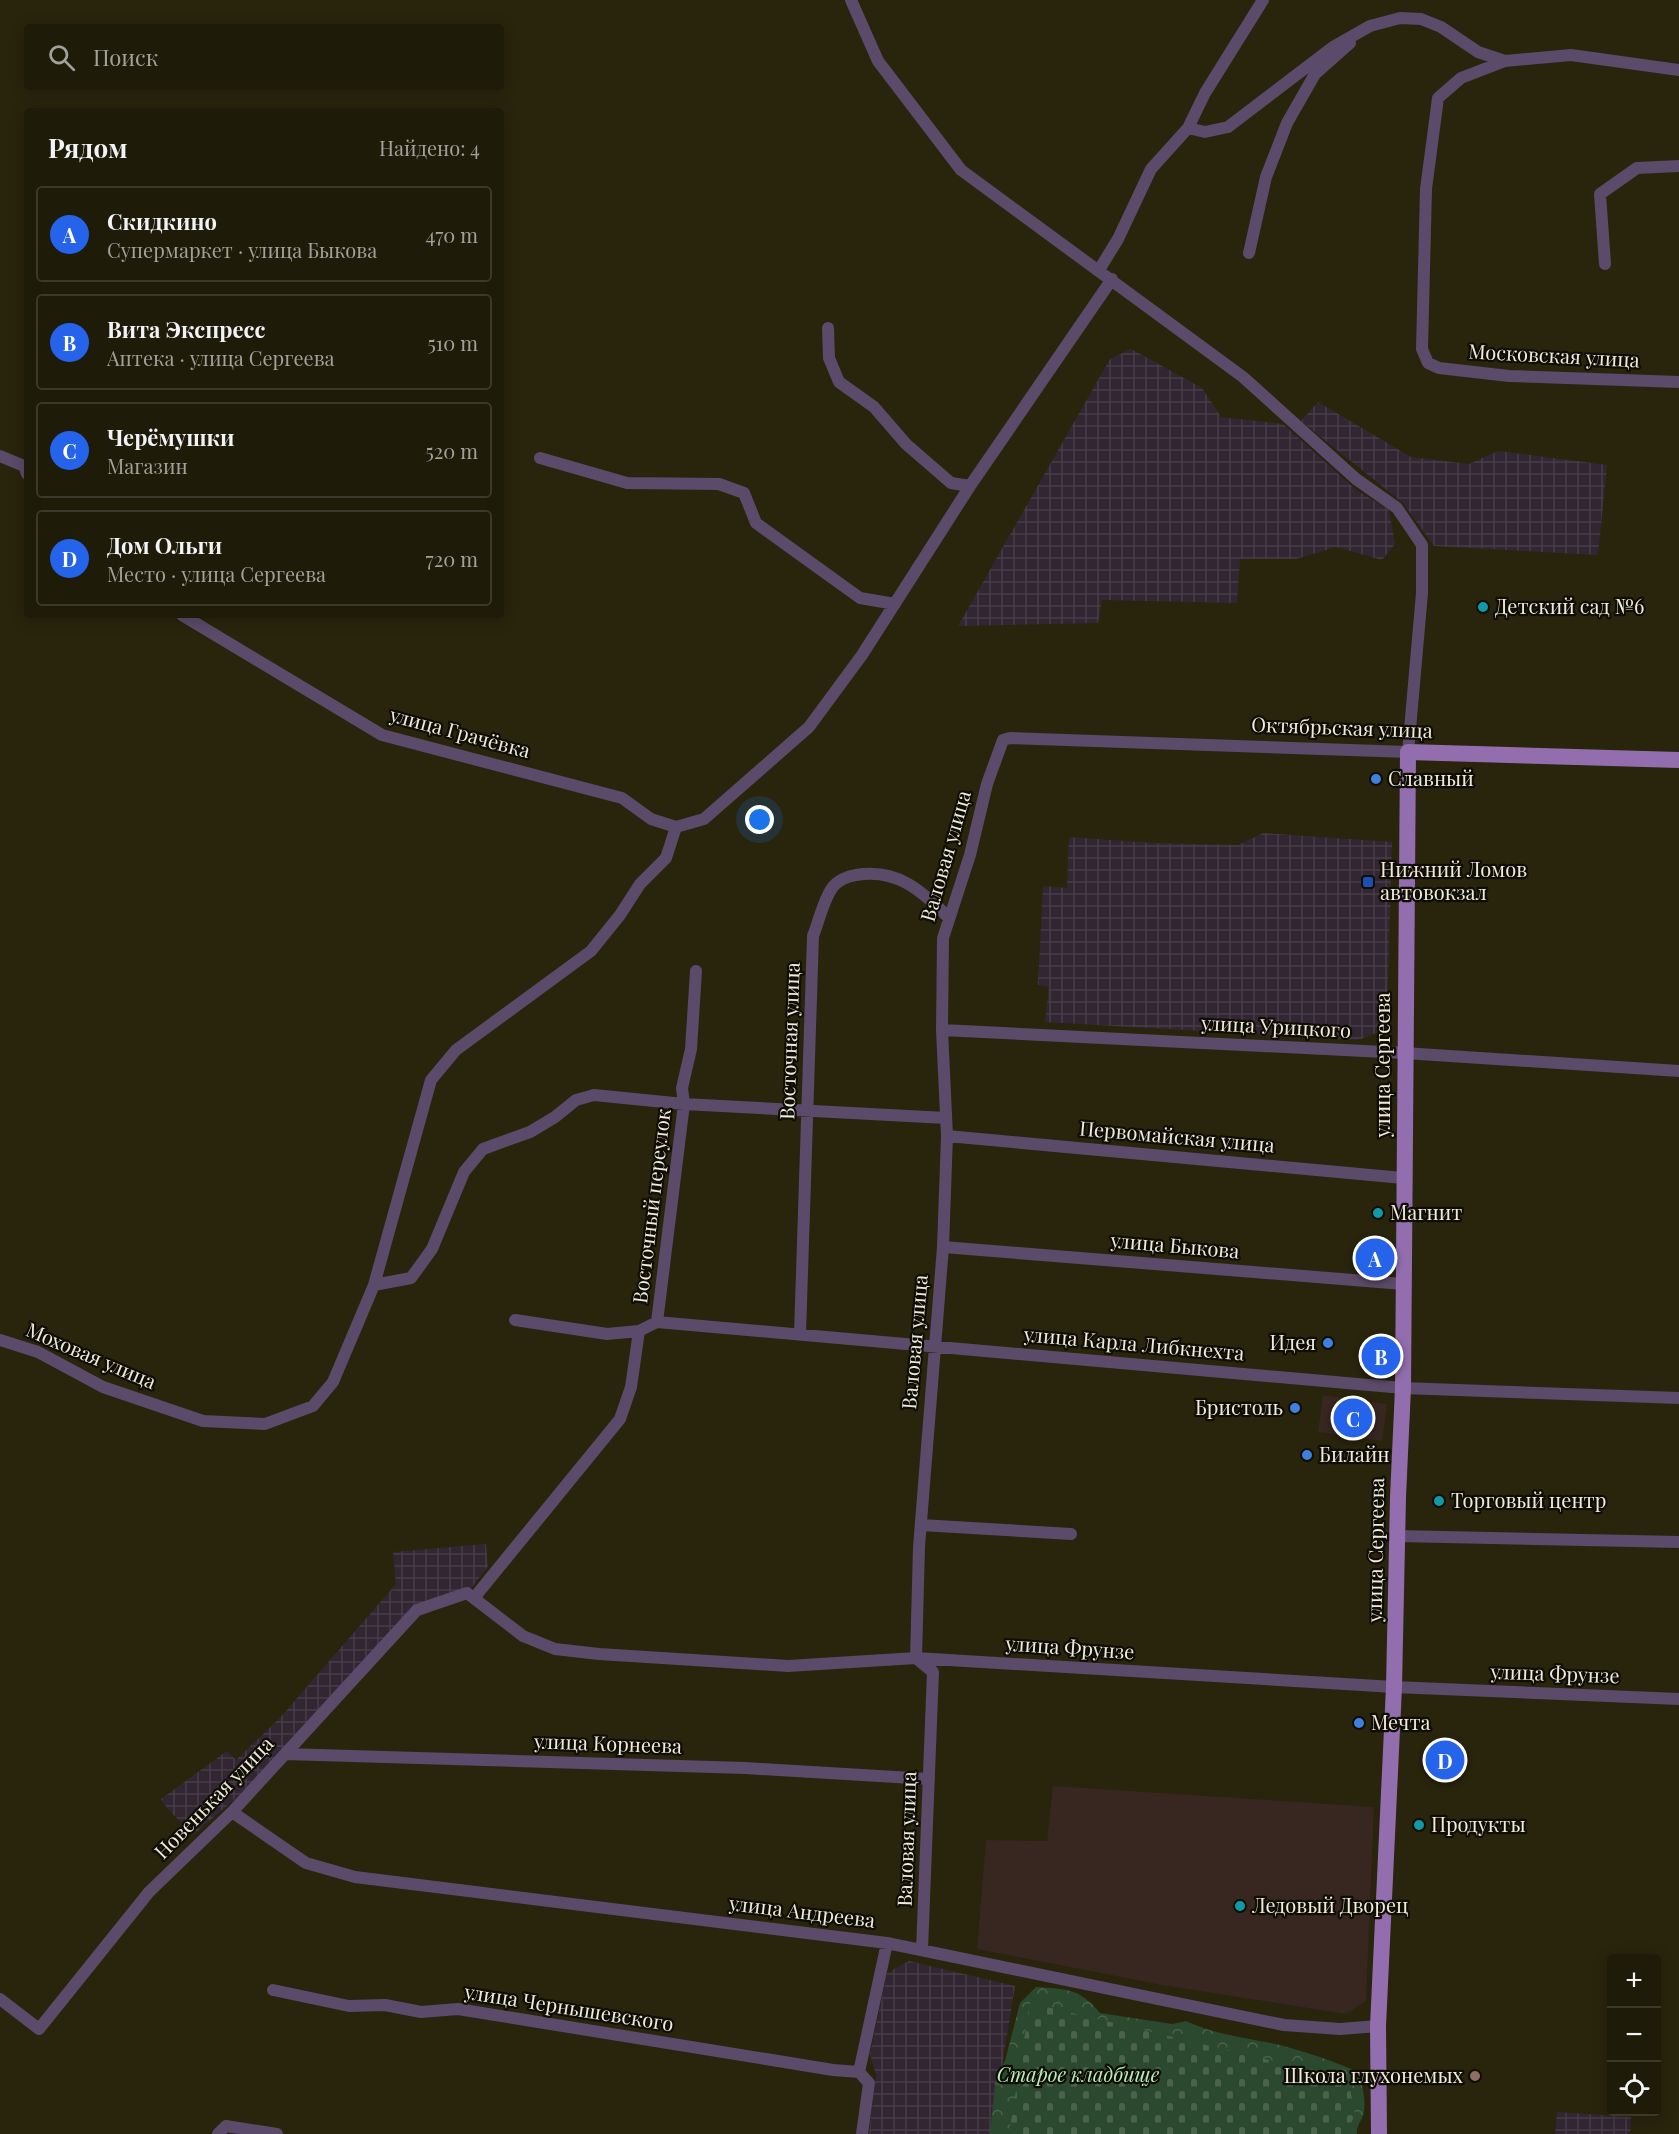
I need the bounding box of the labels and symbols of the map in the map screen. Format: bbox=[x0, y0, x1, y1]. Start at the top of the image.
street label: Московская улица bbox=[1468, 337, 1641, 372]
place label: Детский сад №6 bbox=[1495, 592, 1644, 619]
marker: Детский сад №6 bbox=[1476, 600, 1490, 614]
street label: улица Грачёвка bbox=[386, 700, 534, 763]
street label: Октябрьская улица bbox=[1251, 710, 1433, 743]
place label: Славный bbox=[1388, 764, 1474, 791]
marker: Славный bbox=[1369, 772, 1383, 786]
street label: Валовая улица bbox=[913, 787, 976, 924]
your location bbox=[745, 805, 774, 834]
place label: Нижний Ломов автовокзал bbox=[1380, 855, 1527, 905]
marker: Нижний Ломов автовокзал bbox=[1361, 875, 1375, 889]
street label: Восточная улица bbox=[772, 962, 805, 1120]
street label: улица Сергеева bbox=[1368, 993, 1395, 1138]
street label: улица Урицкого bbox=[1199, 1008, 1352, 1043]
street label: Восточный переулок bbox=[625, 1106, 676, 1305]
street label: Первомайская улица bbox=[1078, 1114, 1276, 1157]
place label: Магнит bbox=[1390, 1198, 1462, 1225]
marker: Магнит bbox=[1371, 1206, 1385, 1220]
street label: улица Быкова bbox=[1109, 1225, 1241, 1264]
pin: A bbox=[1356, 1236, 1394, 1280]
street label: Валовая улица bbox=[894, 1273, 933, 1410]
street label: Моховая улица bbox=[22, 1315, 161, 1394]
street label: улица Карла Либкнехта bbox=[1022, 1319, 1246, 1366]
place label: Идея bbox=[1269, 1328, 1316, 1355]
pin: B bbox=[1362, 1334, 1400, 1378]
marker: Идея bbox=[1321, 1336, 1335, 1350]
place label: Бристоль bbox=[1195, 1393, 1283, 1420]
pin: C bbox=[1334, 1396, 1372, 1440]
marker: Бристоль bbox=[1288, 1401, 1302, 1415]
place label: Билайн bbox=[1319, 1440, 1389, 1467]
marker: Билайн bbox=[1300, 1448, 1314, 1462]
street label: улица Сергеева bbox=[1360, 1477, 1389, 1624]
place label: Торговый центр bbox=[1451, 1486, 1606, 1513]
marker: Торговый центр bbox=[1432, 1494, 1446, 1508]
street label: улица Фрунзе bbox=[1004, 1628, 1135, 1664]
street label: улица Фрунзе bbox=[1489, 1657, 1620, 1688]
place label: Мечта bbox=[1371, 1708, 1430, 1735]
marker: Мечта bbox=[1352, 1716, 1366, 1730]
street label: улица Корнеева bbox=[533, 1726, 683, 1759]
street label: Новенькая улица bbox=[147, 1730, 278, 1864]
pin: D bbox=[1426, 1738, 1464, 1782]
street label: Валовая улица bbox=[890, 1771, 921, 1907]
place label: Продукты bbox=[1431, 1810, 1526, 1837]
marker: Продукты bbox=[1412, 1818, 1426, 1832]
street label: улица Андреева bbox=[727, 1888, 877, 1933]
place label: Ледовый Дворец bbox=[1251, 1891, 1408, 1918]
marker: Ледовый Дворец bbox=[1233, 1899, 1247, 1913]
street label: улица Чернышевского bbox=[462, 1977, 676, 2036]
park label: Старое кладбище bbox=[997, 2060, 1160, 2087]
place label: Школа глухонемых bbox=[1284, 2061, 1464, 2088]
marker: Школа глухонемых bbox=[1468, 2069, 1482, 2083]

